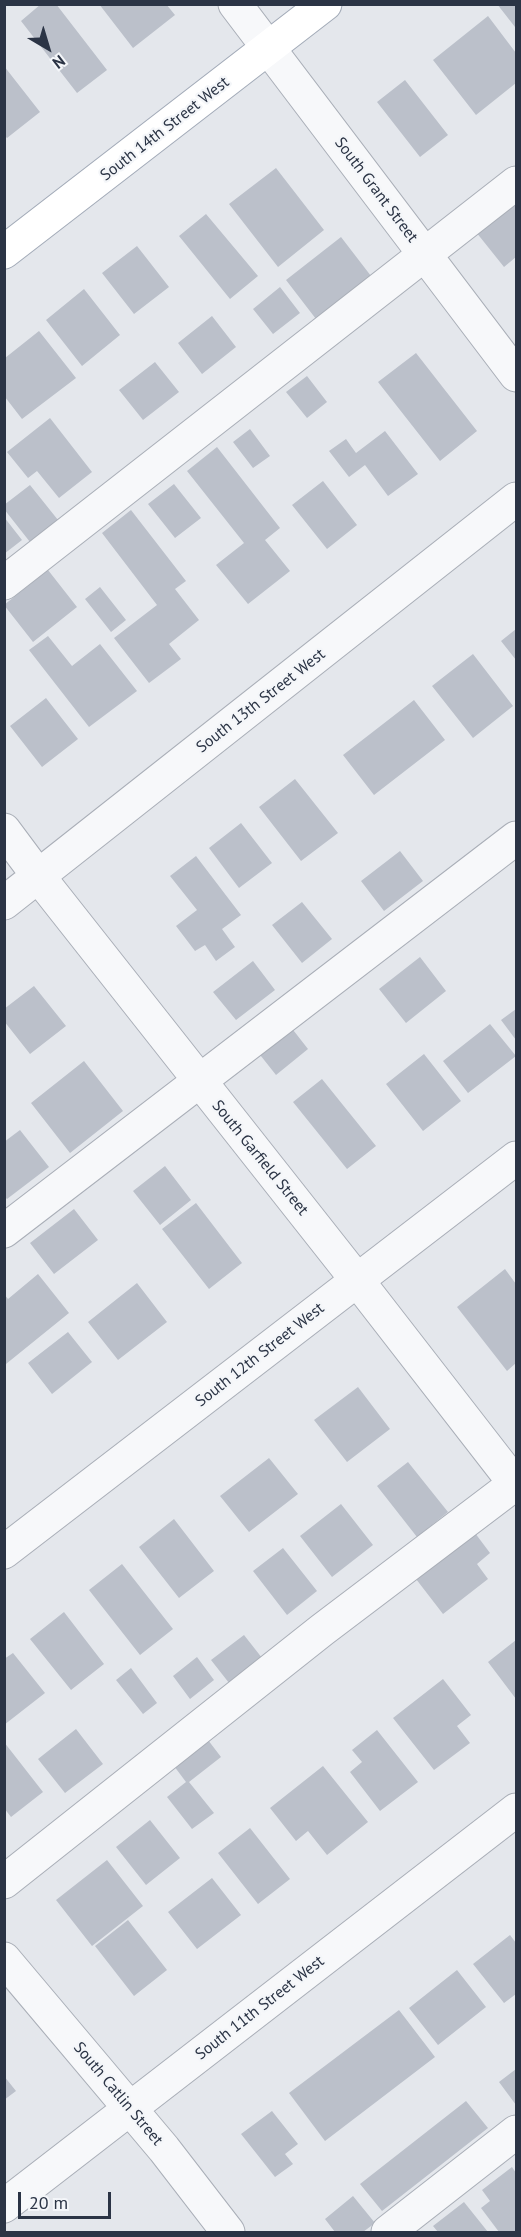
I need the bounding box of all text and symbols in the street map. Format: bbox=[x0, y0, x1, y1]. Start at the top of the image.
north arrow bbox=[18, 18, 78, 78]
text: N bbox=[49, 51, 69, 73]
street label: South 14th Street West bbox=[97, 73, 233, 185]
street label: South Grant Street bbox=[330, 134, 422, 246]
street label: South 13th Street West bbox=[193, 645, 329, 757]
street label: South Garfield Street bbox=[208, 1097, 312, 1219]
street label: South 12th Street West bbox=[192, 1299, 328, 1411]
street label: South 11th Street West bbox=[192, 1952, 328, 2064]
street label: South Catlin Street bbox=[69, 2038, 167, 2150]
scale bar bbox=[21, 2180, 114, 2218]
text: 20 m bbox=[29, 2191, 68, 2214]

